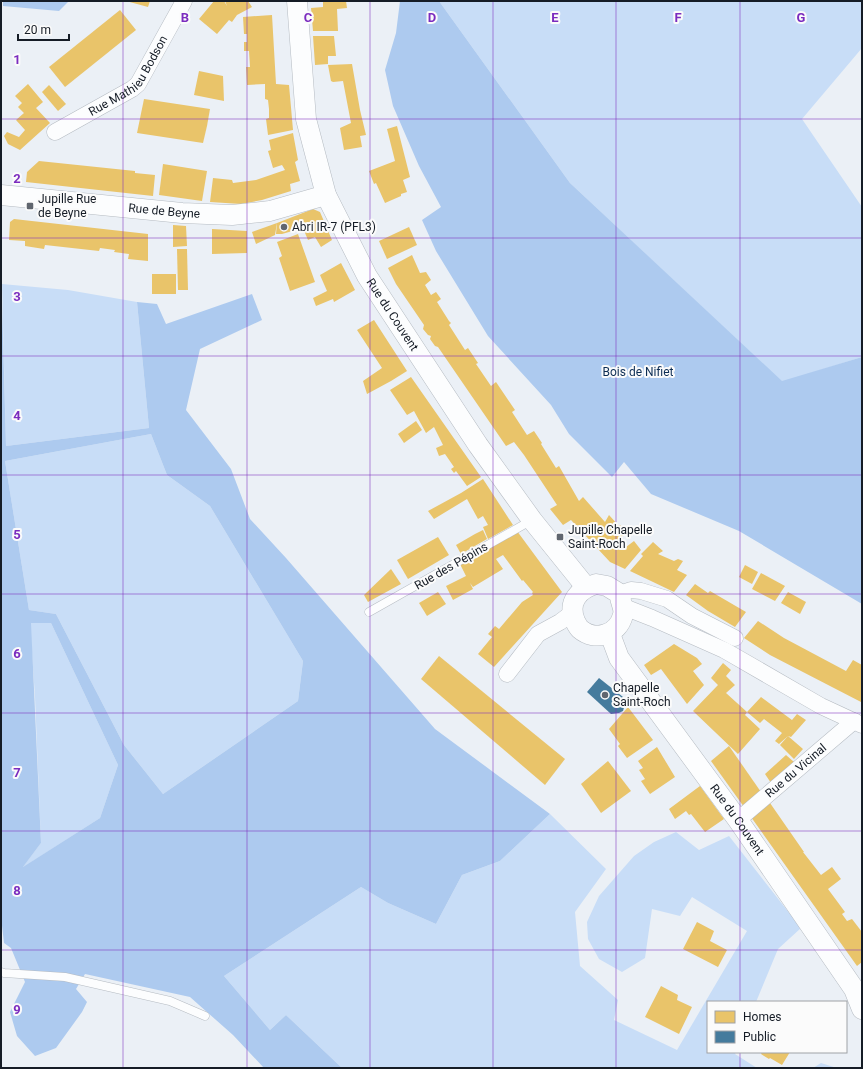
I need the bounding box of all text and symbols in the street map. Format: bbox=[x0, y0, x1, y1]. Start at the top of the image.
text: B bbox=[181, 10, 189, 25]
text: C bbox=[304, 10, 313, 25]
text: D bbox=[428, 10, 436, 25]
text: E bbox=[551, 10, 559, 25]
text: F bbox=[674, 10, 682, 25]
text: G bbox=[797, 10, 806, 25]
scale bar bbox=[18, 16, 69, 42]
text: 20 m bbox=[24, 23, 51, 37]
street label: Rue Mathieu Bodson bbox=[86, 33, 170, 119]
text: 1 bbox=[13, 52, 21, 67]
text: 2 bbox=[13, 171, 21, 186]
place label: Jupille Rue de Beyne bbox=[38, 192, 96, 220]
marker: Jupille Rue de Beyne bbox=[25, 201, 35, 211]
street label: Rue de Beyne bbox=[128, 201, 200, 221]
place label: Abri IR-7 (PFL3) bbox=[292, 220, 376, 234]
marker: Abri IR-7 (PFL3) bbox=[279, 222, 289, 232]
street label: Rue du Couvent bbox=[364, 276, 421, 354]
text: 3 bbox=[13, 289, 21, 304]
park label: Bois de Nifiet bbox=[603, 365, 674, 379]
text: 4 bbox=[13, 408, 21, 423]
place label: Jupille Chapelle Saint-Roch bbox=[568, 523, 652, 551]
text: 5 bbox=[13, 527, 21, 542]
marker: Jupille Chapelle Saint-Roch bbox=[555, 532, 565, 542]
street label: Rue des Pépins bbox=[412, 539, 490, 593]
text: 6 bbox=[13, 646, 21, 661]
place label: Chapelle Saint-Roch bbox=[613, 681, 671, 709]
marker: Chapelle Saint-Roch bbox=[600, 690, 610, 700]
street label: Rue du Vicinal bbox=[762, 741, 829, 801]
text: 7 bbox=[13, 765, 21, 780]
street label: Rue du Couvent bbox=[707, 782, 767, 858]
text: 8 bbox=[13, 883, 21, 898]
legend bbox=[707, 1001, 847, 1053]
text: 9 bbox=[13, 1002, 21, 1017]
text: Homes bbox=[743, 1010, 781, 1024]
text: Public bbox=[743, 1030, 776, 1044]

